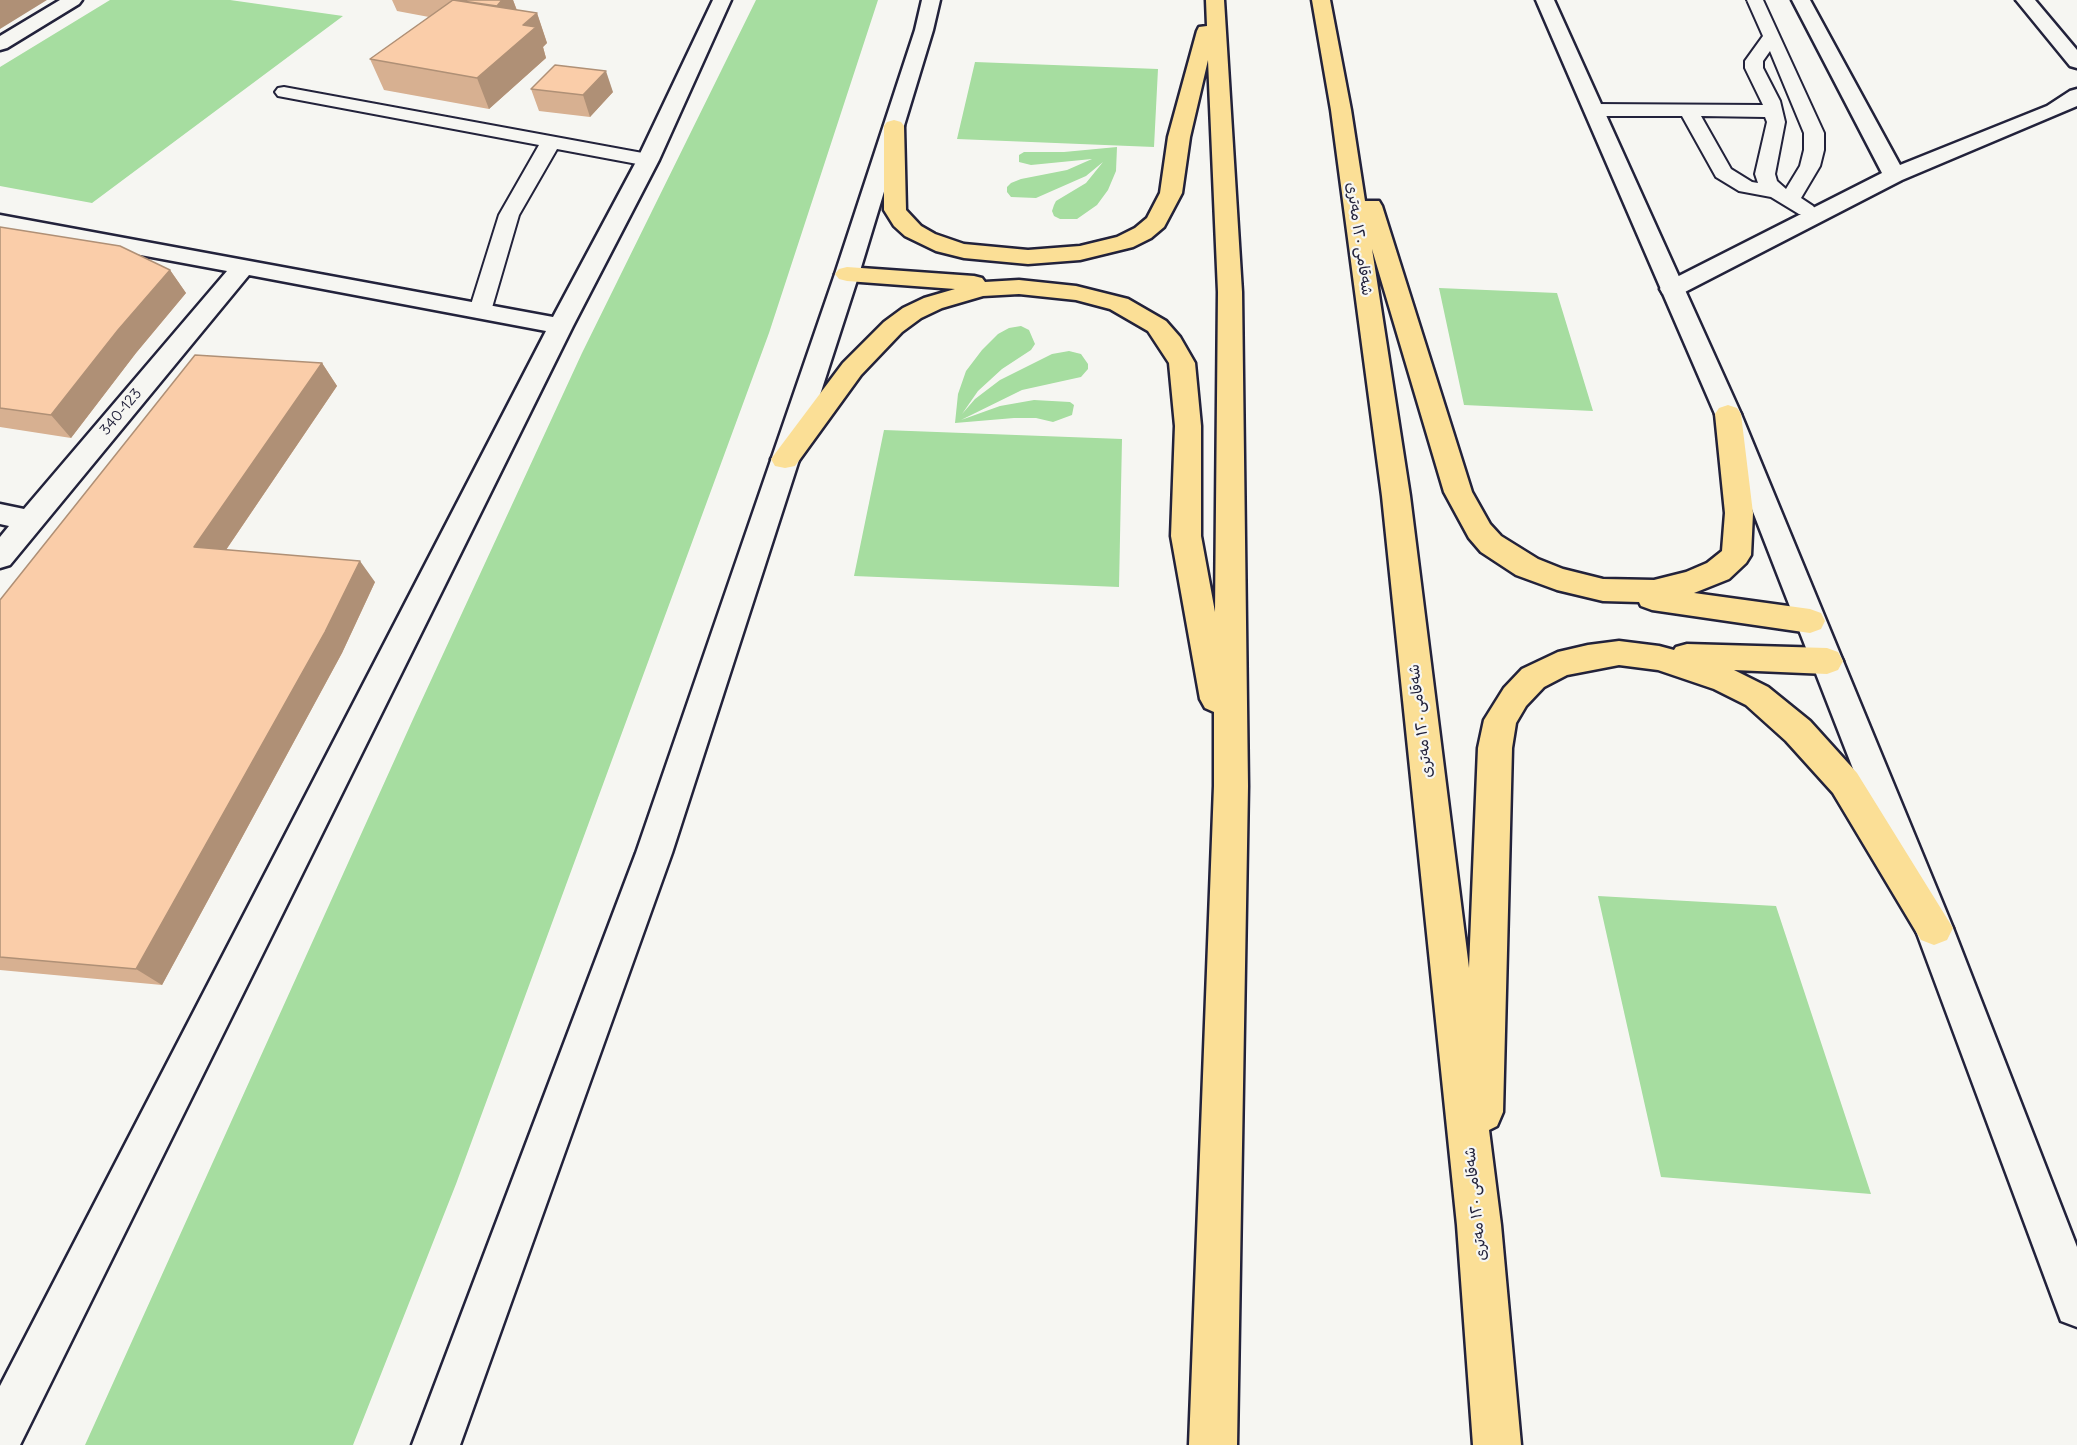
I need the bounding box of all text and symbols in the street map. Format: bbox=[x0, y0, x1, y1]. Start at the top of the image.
street label: شەقامی ١٢٠ مەتری bbox=[1342, 181, 1376, 297]
street label: 340-123 bbox=[96, 385, 146, 439]
street label: شەقامی ١٢٠ مەتری bbox=[1405, 663, 1437, 779]
street label: شەقامی ١٢٠ مەتری bbox=[1461, 1146, 1491, 1262]

